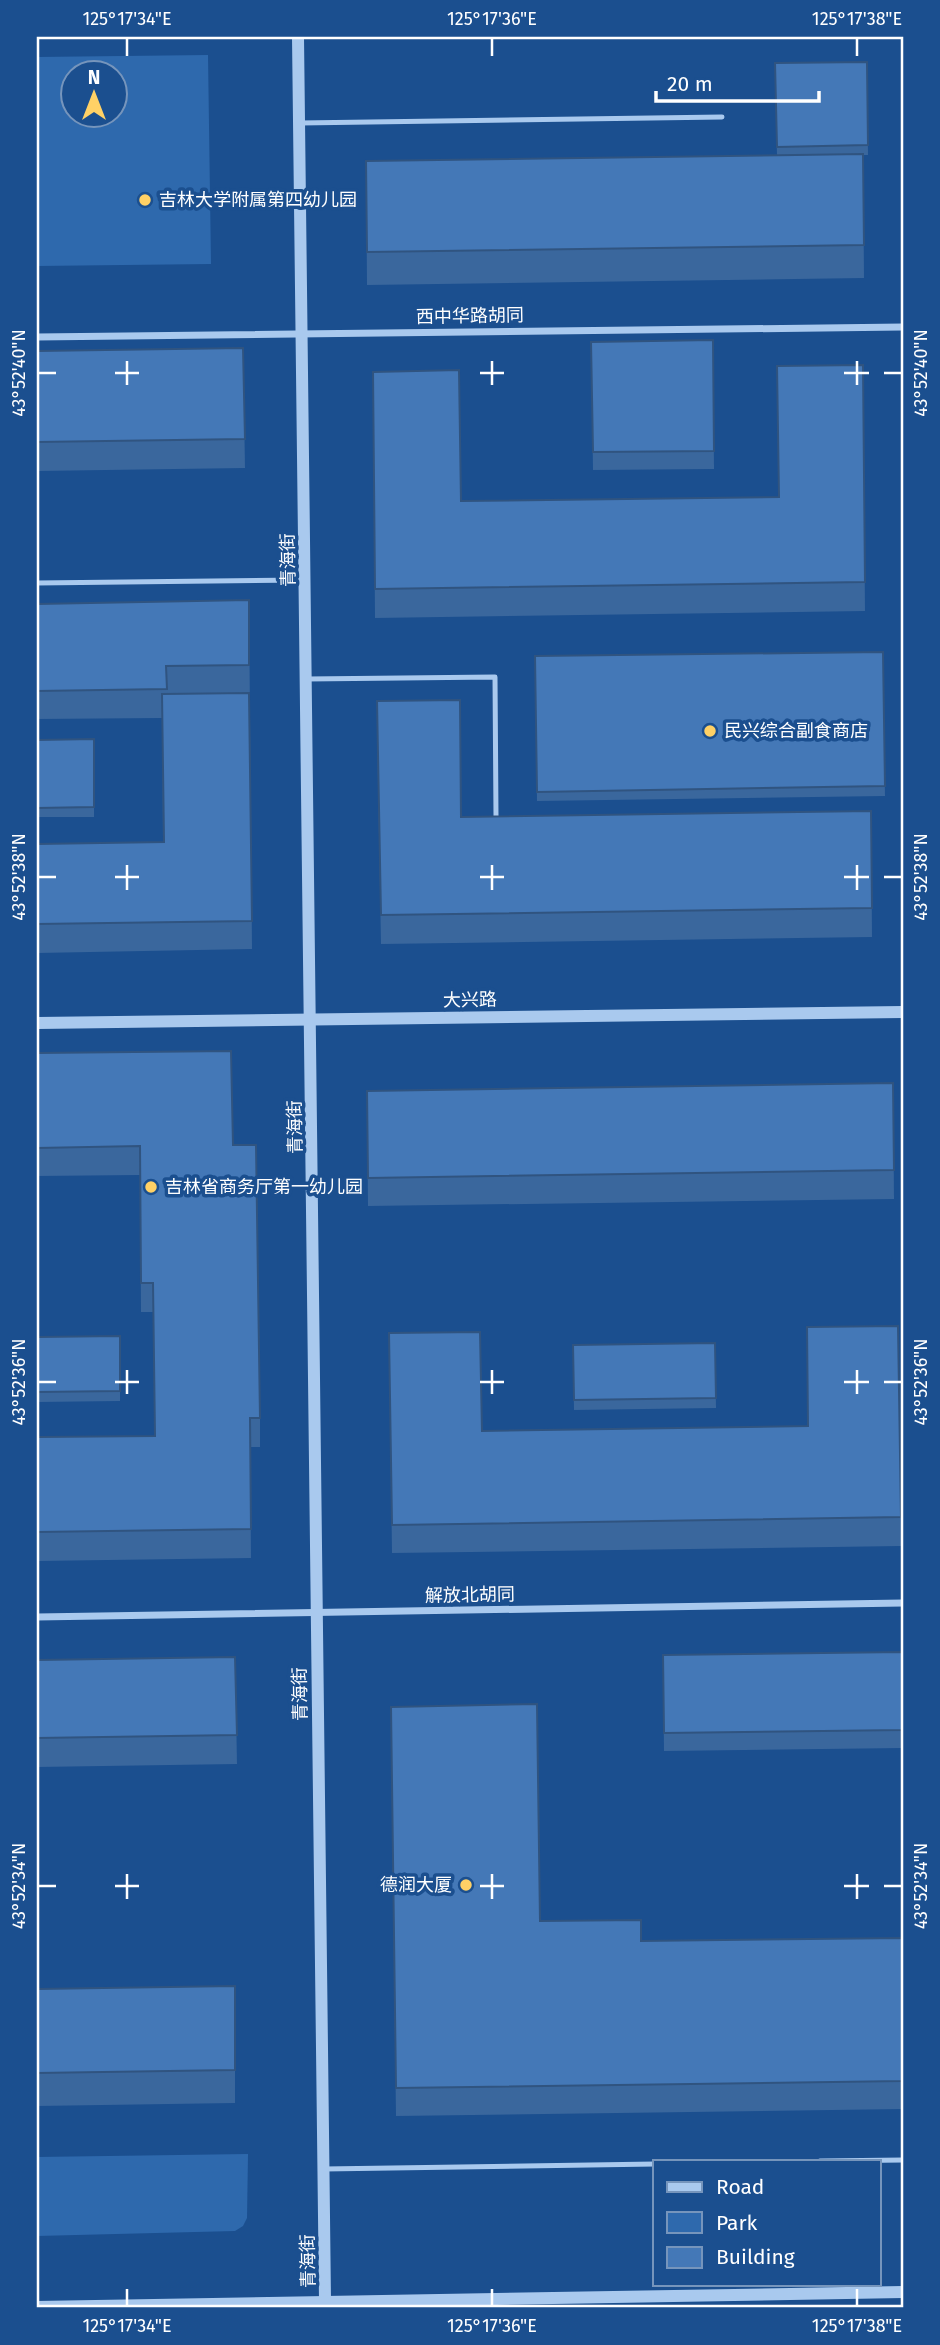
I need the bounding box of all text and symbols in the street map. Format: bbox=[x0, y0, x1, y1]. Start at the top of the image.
text: 125°17'34"E bbox=[82, 8, 172, 30]
text: 125°17'36"E bbox=[447, 8, 537, 30]
text: 125°17'38"E bbox=[812, 8, 902, 30]
north arrow bbox=[60, 60, 130, 130]
scale bar bbox=[656, 60, 819, 104]
text: N bbox=[88, 66, 100, 89]
text: 20 m bbox=[667, 71, 713, 97]
place label: 吉林大学附属第四幼儿园 bbox=[159, 189, 357, 211]
marker: 吉林大学附属第四幼儿园 bbox=[137, 192, 153, 208]
street label: 西中华路胡同 bbox=[416, 304, 524, 328]
text: 43°52'40"N bbox=[8, 329, 30, 417]
text: 43°52'40"N bbox=[910, 329, 932, 417]
street label: 青海街 bbox=[277, 533, 299, 587]
place label: 民兴综合副食商店 bbox=[724, 720, 868, 742]
marker: 民兴综合副食商店 bbox=[702, 723, 718, 739]
text: 43°52'38"N bbox=[8, 833, 30, 921]
text: 43°52'38"N bbox=[910, 833, 932, 921]
street label: 大兴路 bbox=[443, 989, 497, 1011]
street label: 青海街 bbox=[284, 1100, 306, 1154]
place label: 吉林省商务厅第一幼儿园 bbox=[165, 1176, 363, 1198]
marker: 吉林省商务厅第一幼儿园 bbox=[143, 1179, 159, 1195]
text: 43°52'36"N bbox=[8, 1338, 30, 1426]
text: 43°52'36"N bbox=[910, 1338, 932, 1426]
street label: 解放北胡同 bbox=[425, 1583, 515, 1607]
street label: 青海街 bbox=[289, 1667, 311, 1721]
text: 43°52'34"N bbox=[8, 1843, 30, 1929]
text: 43°52'34"N bbox=[910, 1843, 932, 1929]
place label: 德润大厦 bbox=[380, 1874, 452, 1896]
marker: 德润大厦 bbox=[458, 1877, 474, 1893]
legend bbox=[653, 2160, 880, 2286]
text: Road bbox=[716, 2174, 764, 2200]
text: Park bbox=[716, 2210, 758, 2236]
street label: 青海街 bbox=[297, 2234, 319, 2288]
text: Building bbox=[716, 2244, 795, 2270]
text: 125°17'34"E bbox=[82, 2315, 172, 2337]
text: 125°17'36"E bbox=[447, 2315, 537, 2337]
text: 125°17'38"E bbox=[812, 2315, 902, 2337]

